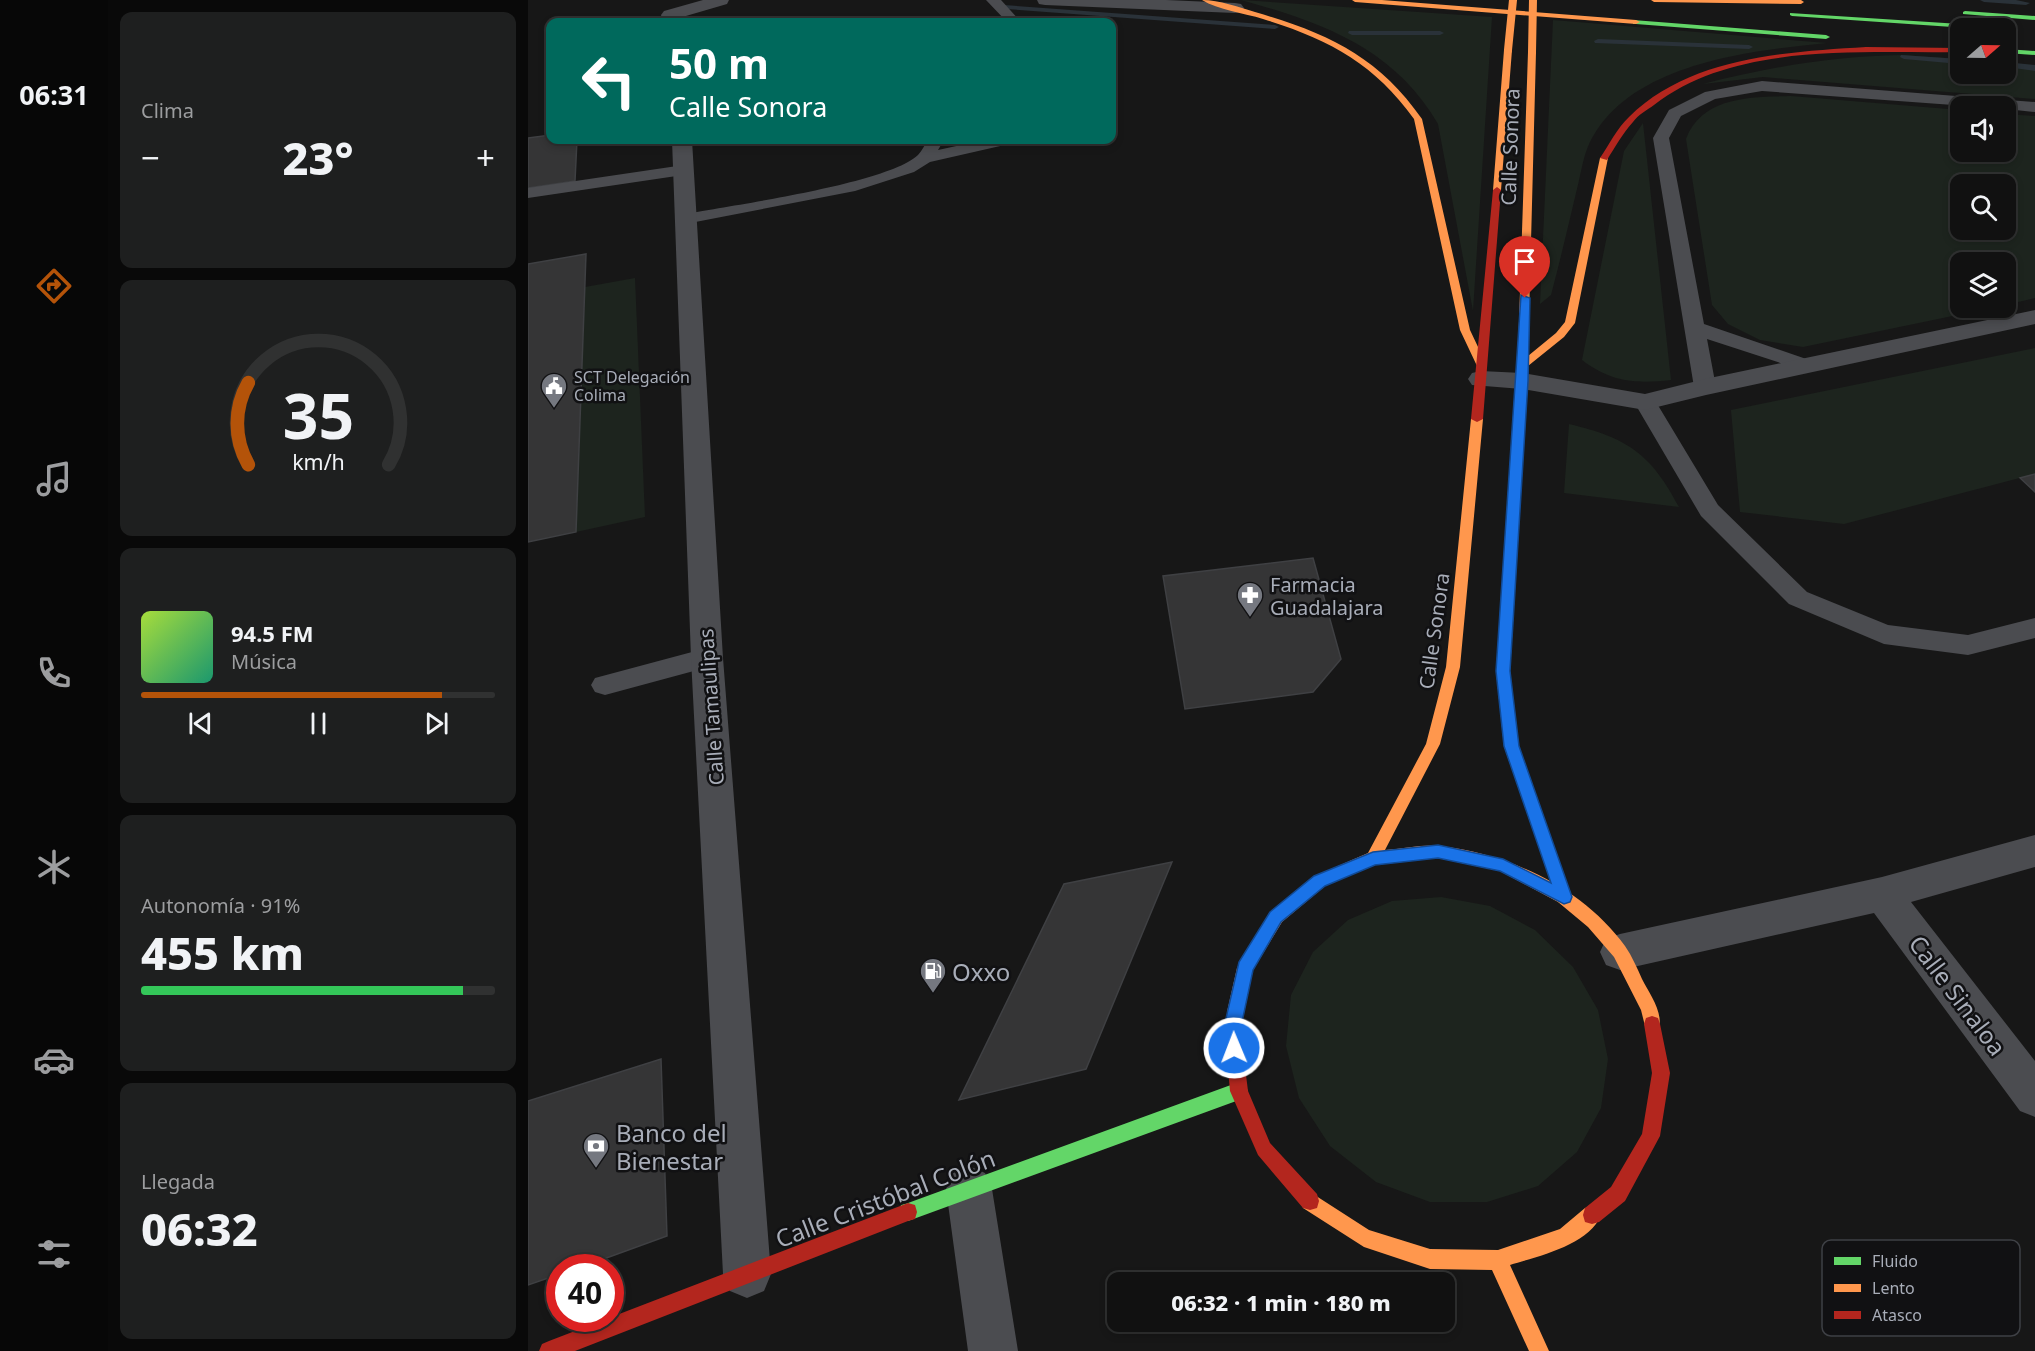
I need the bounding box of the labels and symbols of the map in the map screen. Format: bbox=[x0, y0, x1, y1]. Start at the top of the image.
north arrow bbox=[1950, 18, 2016, 84]
street label: Calle Sonora bbox=[1494, 88, 1526, 206]
pin bbox=[1499, 236, 1550, 298]
place label: SCT Delegación Colima bbox=[574, 366, 690, 406]
public building icon: SCT Delegación Colima bbox=[539, 371, 569, 409]
place label: Farmacia Guadalajara bbox=[1270, 571, 1384, 621]
street label: Calle Sonora bbox=[1412, 571, 1456, 691]
pharmacy icon: Farmacia Guadalajara bbox=[1235, 580, 1265, 618]
street label: Calle Tamaulipas bbox=[692, 628, 730, 786]
street label: Calle Sinaloa bbox=[1902, 928, 2014, 1062]
place label: Oxxo bbox=[952, 955, 1010, 988]
fuel station icon: Oxxo bbox=[918, 956, 948, 994]
position arrow bbox=[1202, 1016, 1266, 1080]
place label: Banco del Bienestar bbox=[616, 1116, 727, 1177]
bank icon: Banco del Bienestar bbox=[581, 1131, 611, 1169]
street label: Calle Cristóbal Colón bbox=[770, 1141, 1000, 1255]
legend bbox=[1822, 1240, 2020, 1336]
text: Fluido bbox=[1872, 1250, 1918, 1272]
speed limit sign: 40 bbox=[546, 1254, 624, 1332]
text: Lento bbox=[1872, 1277, 1915, 1299]
text: Atasco bbox=[1872, 1304, 1922, 1326]

